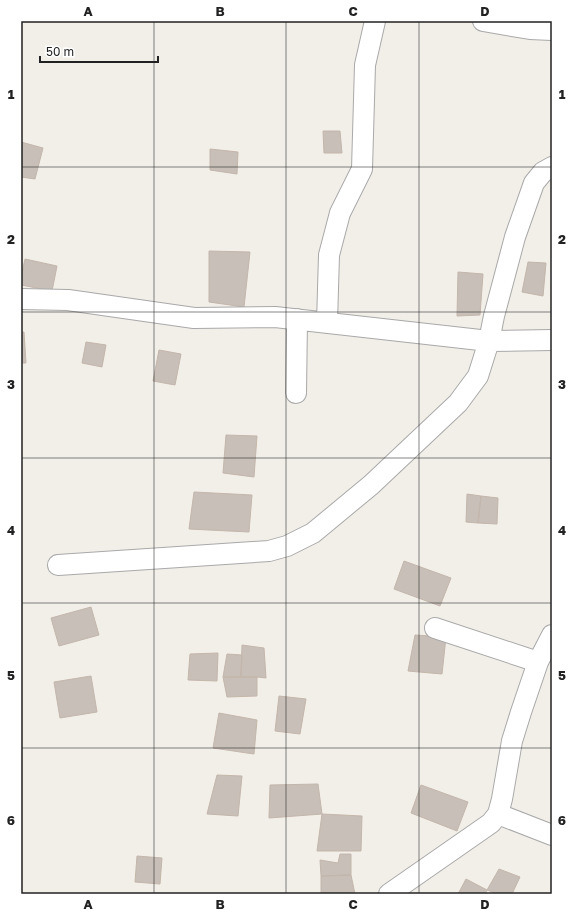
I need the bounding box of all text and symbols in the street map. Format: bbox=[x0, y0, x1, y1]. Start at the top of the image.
text: A bbox=[83, 3, 93, 19]
text: B bbox=[215, 3, 225, 19]
text: C bbox=[348, 3, 358, 19]
text: D bbox=[480, 3, 490, 19]
scale bar bbox=[40, 38, 158, 64]
text: 50 m bbox=[46, 44, 74, 59]
text: 1 bbox=[8, 86, 15, 102]
text: 1 bbox=[559, 86, 566, 102]
text: 2 bbox=[7, 231, 15, 247]
text: 2 bbox=[558, 231, 566, 247]
text: 3 bbox=[7, 376, 15, 392]
text: 3 bbox=[558, 376, 566, 392]
text: 4 bbox=[7, 522, 15, 538]
text: 4 bbox=[558, 522, 566, 538]
text: 5 bbox=[7, 667, 15, 683]
text: 5 bbox=[558, 667, 566, 683]
text: 6 bbox=[7, 812, 15, 828]
text: 6 bbox=[558, 812, 566, 828]
text: A bbox=[83, 896, 93, 912]
text: B bbox=[215, 896, 225, 912]
text: C bbox=[348, 896, 358, 912]
text: D bbox=[480, 896, 490, 912]

